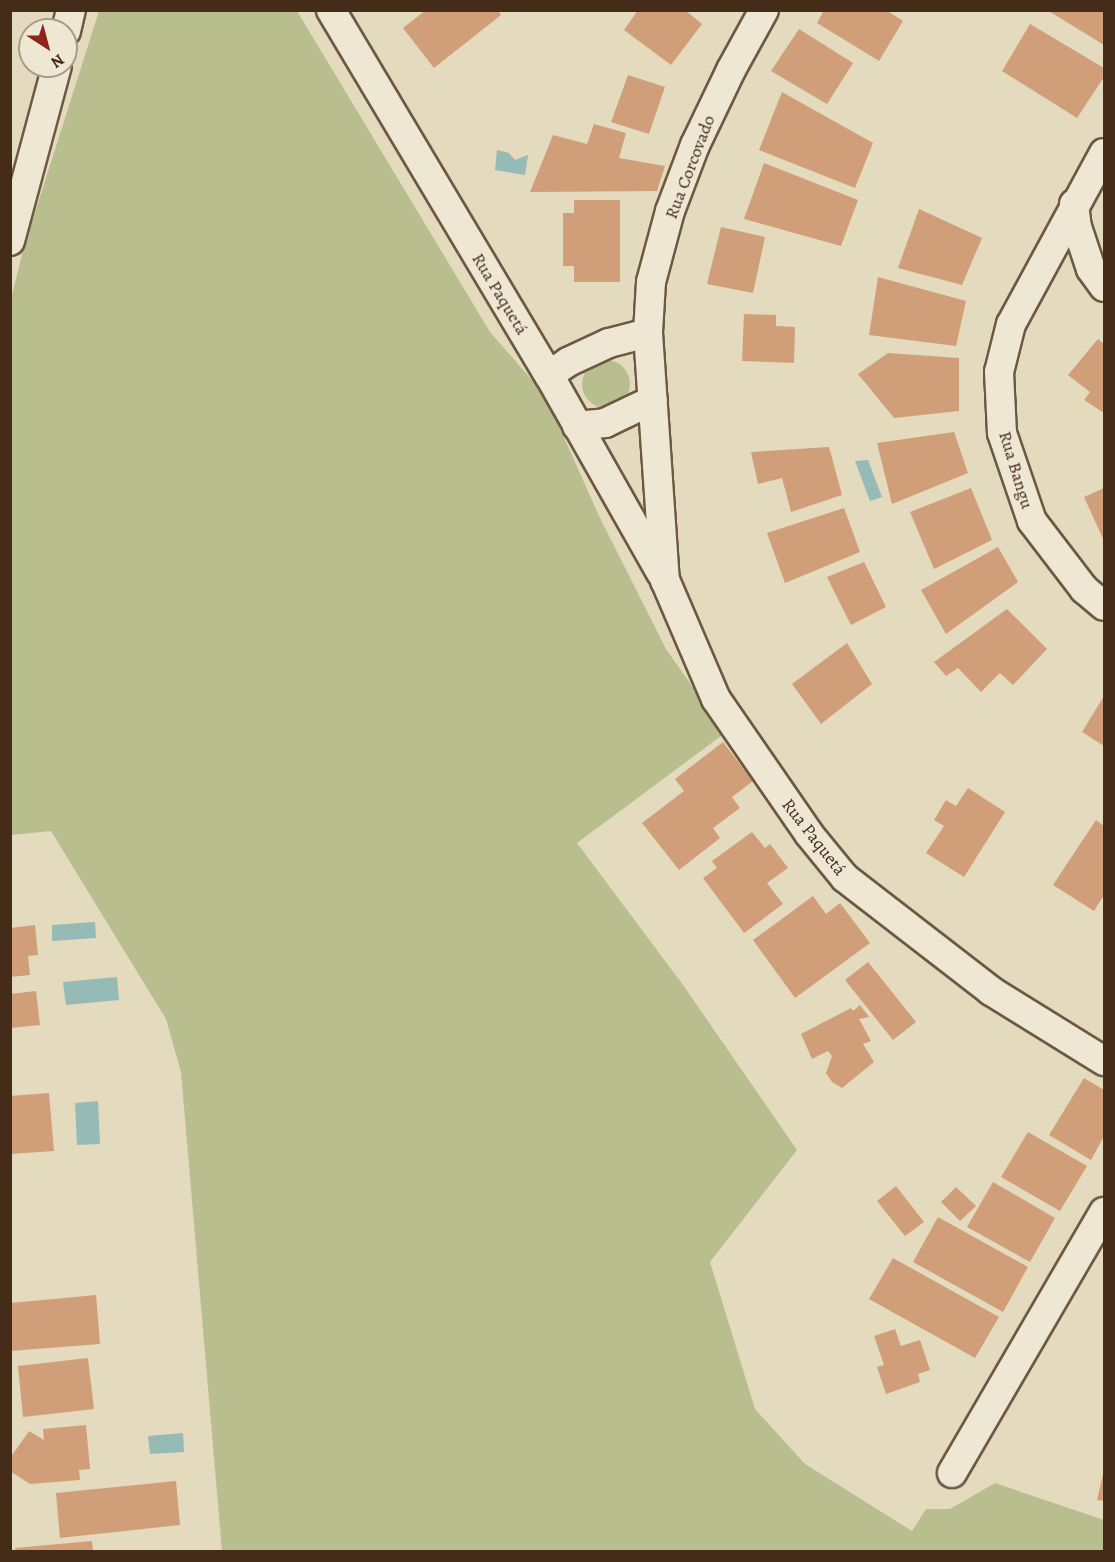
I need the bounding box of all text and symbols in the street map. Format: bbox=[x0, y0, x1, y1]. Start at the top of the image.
north arrow bbox=[18, 18, 78, 78]
text: N bbox=[46, 49, 69, 73]
street label: Rua Corcovado bbox=[660, 112, 720, 222]
street label: Rua Paquetá bbox=[467, 249, 533, 339]
street label: Rua Bangu bbox=[994, 429, 1038, 511]
street label: Rua Paquetá bbox=[777, 794, 851, 880]

